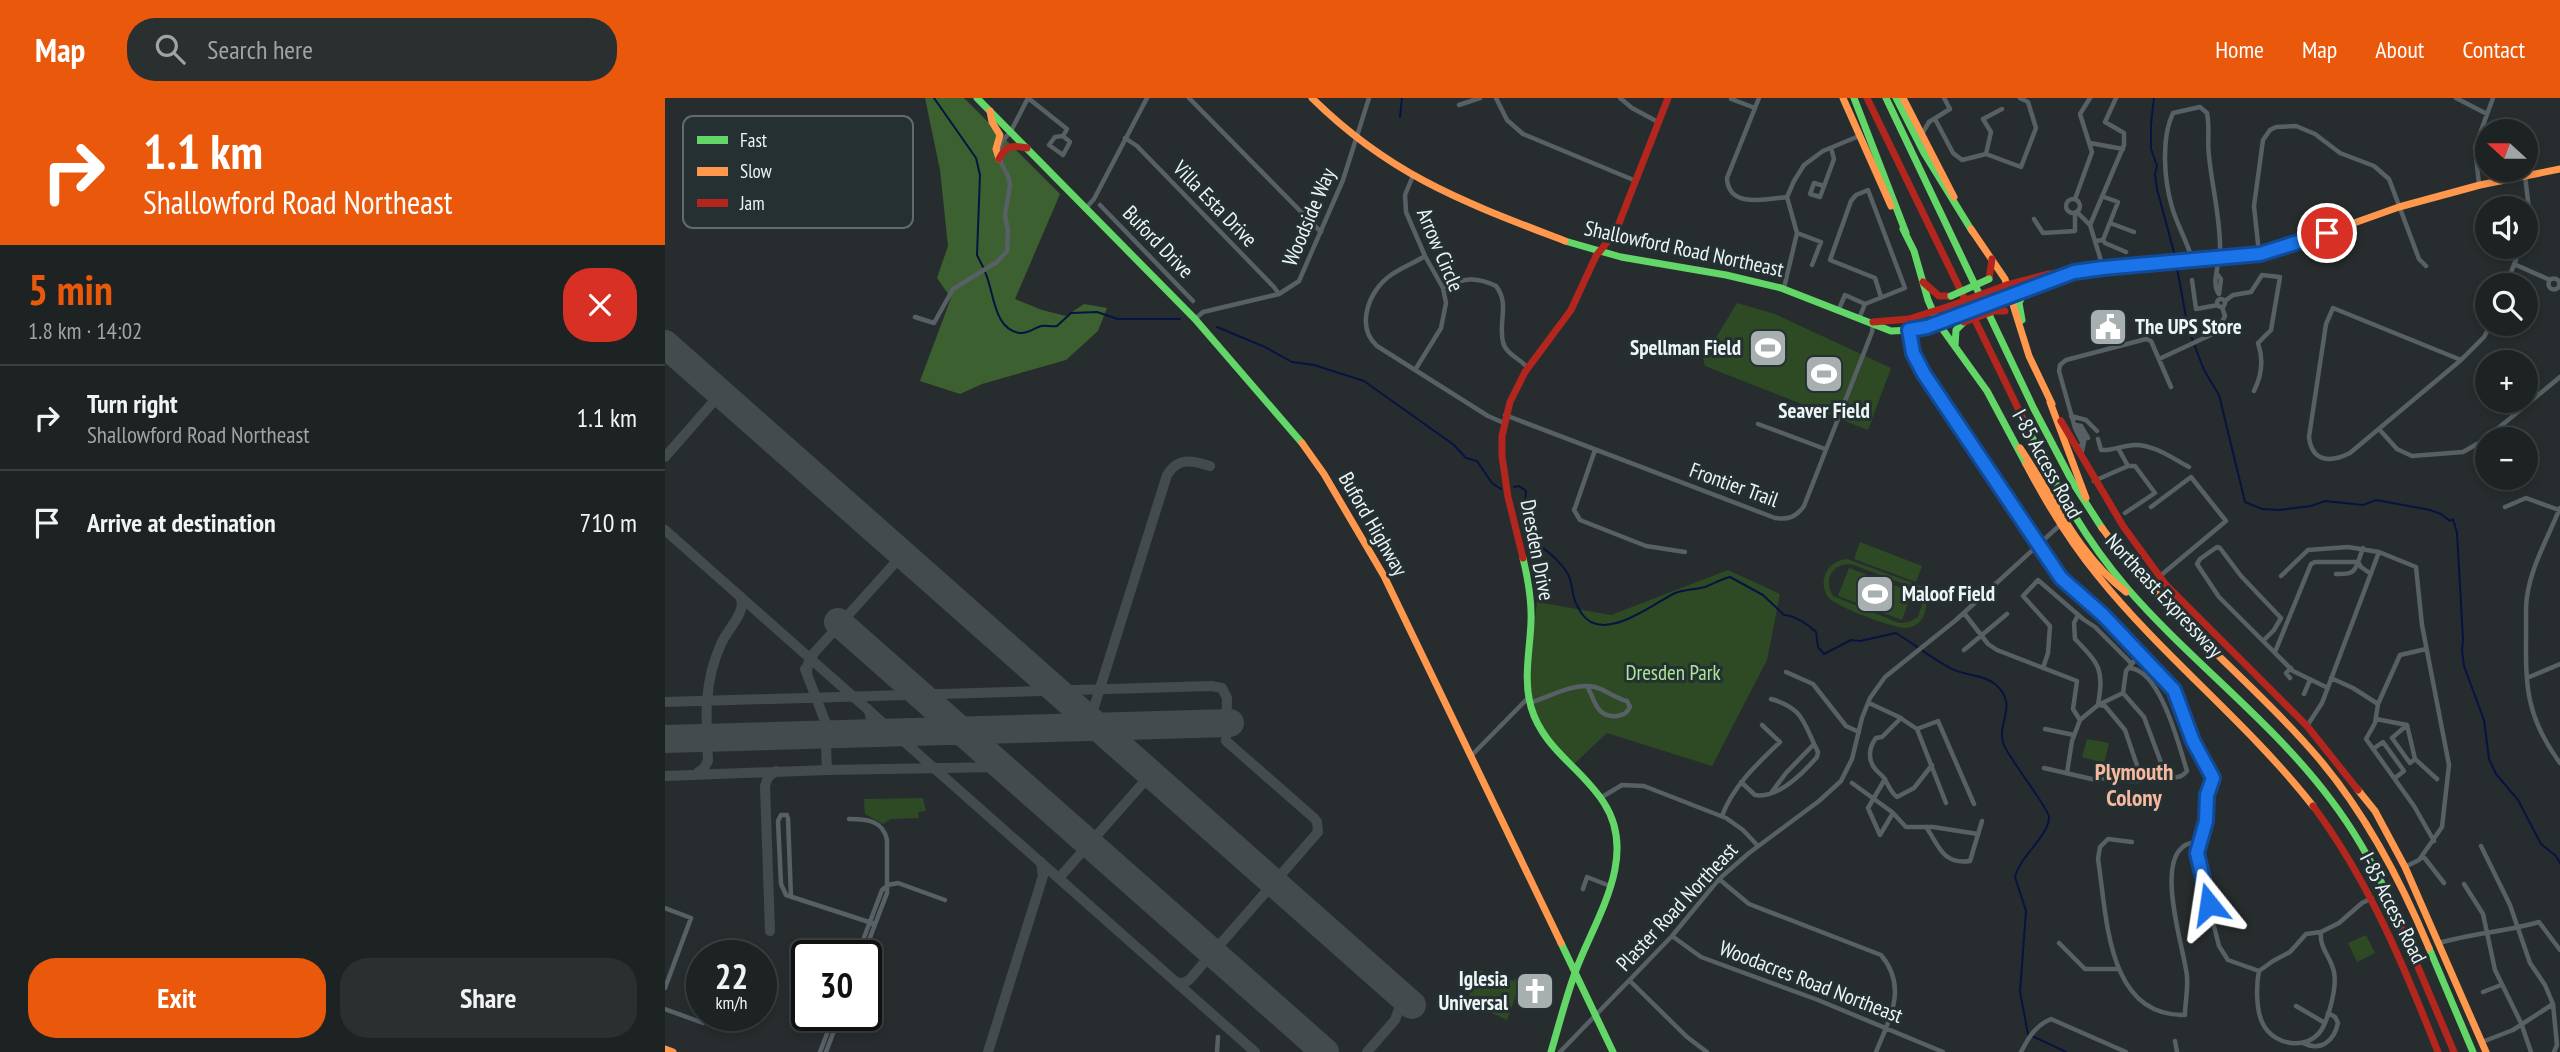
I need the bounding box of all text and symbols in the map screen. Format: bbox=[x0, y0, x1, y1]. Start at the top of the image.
search box bbox=[127, 18, 617, 81]
text: Map bbox=[35, 28, 85, 71]
icon: search bbox=[151, 30, 189, 68]
text: Search here bbox=[207, 33, 313, 66]
text: Home bbox=[2215, 34, 2264, 65]
text: Map bbox=[2302, 34, 2337, 65]
text: About bbox=[2375, 34, 2424, 65]
text: Contact bbox=[2462, 34, 2525, 65]
legend bbox=[683, 116, 913, 228]
text: 1.1 km bbox=[143, 119, 263, 183]
north arrow bbox=[2475, 119, 2537, 182]
map controls bbox=[2475, 119, 2538, 490]
icon: right bbox=[28, 126, 119, 217]
text: Fast bbox=[740, 128, 768, 152]
street label: Villa Esta Drive bbox=[1167, 154, 1263, 253]
text: Slow bbox=[740, 159, 773, 183]
street label: Woodside Way bbox=[1276, 164, 1341, 270]
text: Shallowford Road Northeast bbox=[143, 181, 453, 223]
text: Jam bbox=[739, 191, 765, 215]
button: sound bbox=[2475, 196, 2538, 259]
street label: Buford Drive bbox=[1117, 200, 1200, 284]
pin bbox=[2297, 203, 2357, 263]
street label: Arrow Circle bbox=[1411, 204, 1470, 295]
street label: Shallowford Road Northeast bbox=[1582, 214, 1786, 283]
icon: arrive bbox=[2308, 214, 2346, 252]
text: 5 min bbox=[28, 262, 113, 317]
button: close bbox=[563, 268, 637, 342]
button: search bbox=[2475, 273, 2538, 336]
public building icon: The UPS Store bbox=[2087, 306, 2129, 348]
place label: The UPS Store bbox=[2135, 313, 2242, 340]
text: 1.8 km · 14:02 bbox=[28, 316, 142, 345]
sports icon: Spellman Field bbox=[1747, 327, 1789, 369]
place label: Spellman Field bbox=[1630, 334, 1741, 361]
button: + bbox=[2475, 350, 2538, 413]
sports icon: Seaver Field bbox=[1803, 353, 1845, 395]
text: Turn right bbox=[87, 387, 178, 420]
place label: Seaver Field bbox=[1778, 397, 1870, 424]
icon: right bbox=[28, 399, 66, 437]
text: 1.1 km bbox=[576, 401, 637, 434]
street label: I-85 Access Road bbox=[2006, 404, 2089, 523]
text: Shallowford Road Northeast bbox=[87, 420, 310, 449]
button: − bbox=[2475, 427, 2538, 490]
street label: Frontier Trail bbox=[1686, 456, 1782, 513]
street label: Buford Highway bbox=[1333, 467, 1414, 581]
street label: Dresden Drive bbox=[1514, 497, 1560, 603]
icon: arrive bbox=[28, 504, 66, 542]
text: Arrive at destination bbox=[87, 506, 276, 539]
text: 710 m bbox=[579, 506, 637, 539]
street label: Northeast Expressway bbox=[2100, 528, 2229, 663]
sports icon: Maloof Field bbox=[1854, 573, 1896, 615]
place label: Maloof Field bbox=[1902, 580, 1995, 607]
park label: Dresden Park bbox=[1625, 659, 1721, 686]
district label: Plymouth Colony bbox=[2095, 757, 2173, 812]
street label: Plaster Road Northeast bbox=[1610, 837, 1743, 977]
street label: I-85 Access Road bbox=[2354, 848, 2433, 968]
position arrow bbox=[2172, 867, 2246, 941]
street label: Woodacres Road Northeast bbox=[1716, 934, 1907, 1029]
speed limit sign: 30 bbox=[791, 940, 882, 1031]
text: 22 bbox=[715, 953, 748, 999]
button: Exit bbox=[28, 958, 326, 1038]
button: Share bbox=[340, 958, 637, 1038]
place label: Iglesia Universal bbox=[1439, 965, 1509, 1016]
church icon: Iglesia Universal bbox=[1514, 970, 1556, 1012]
text: km/h bbox=[716, 991, 747, 1014]

